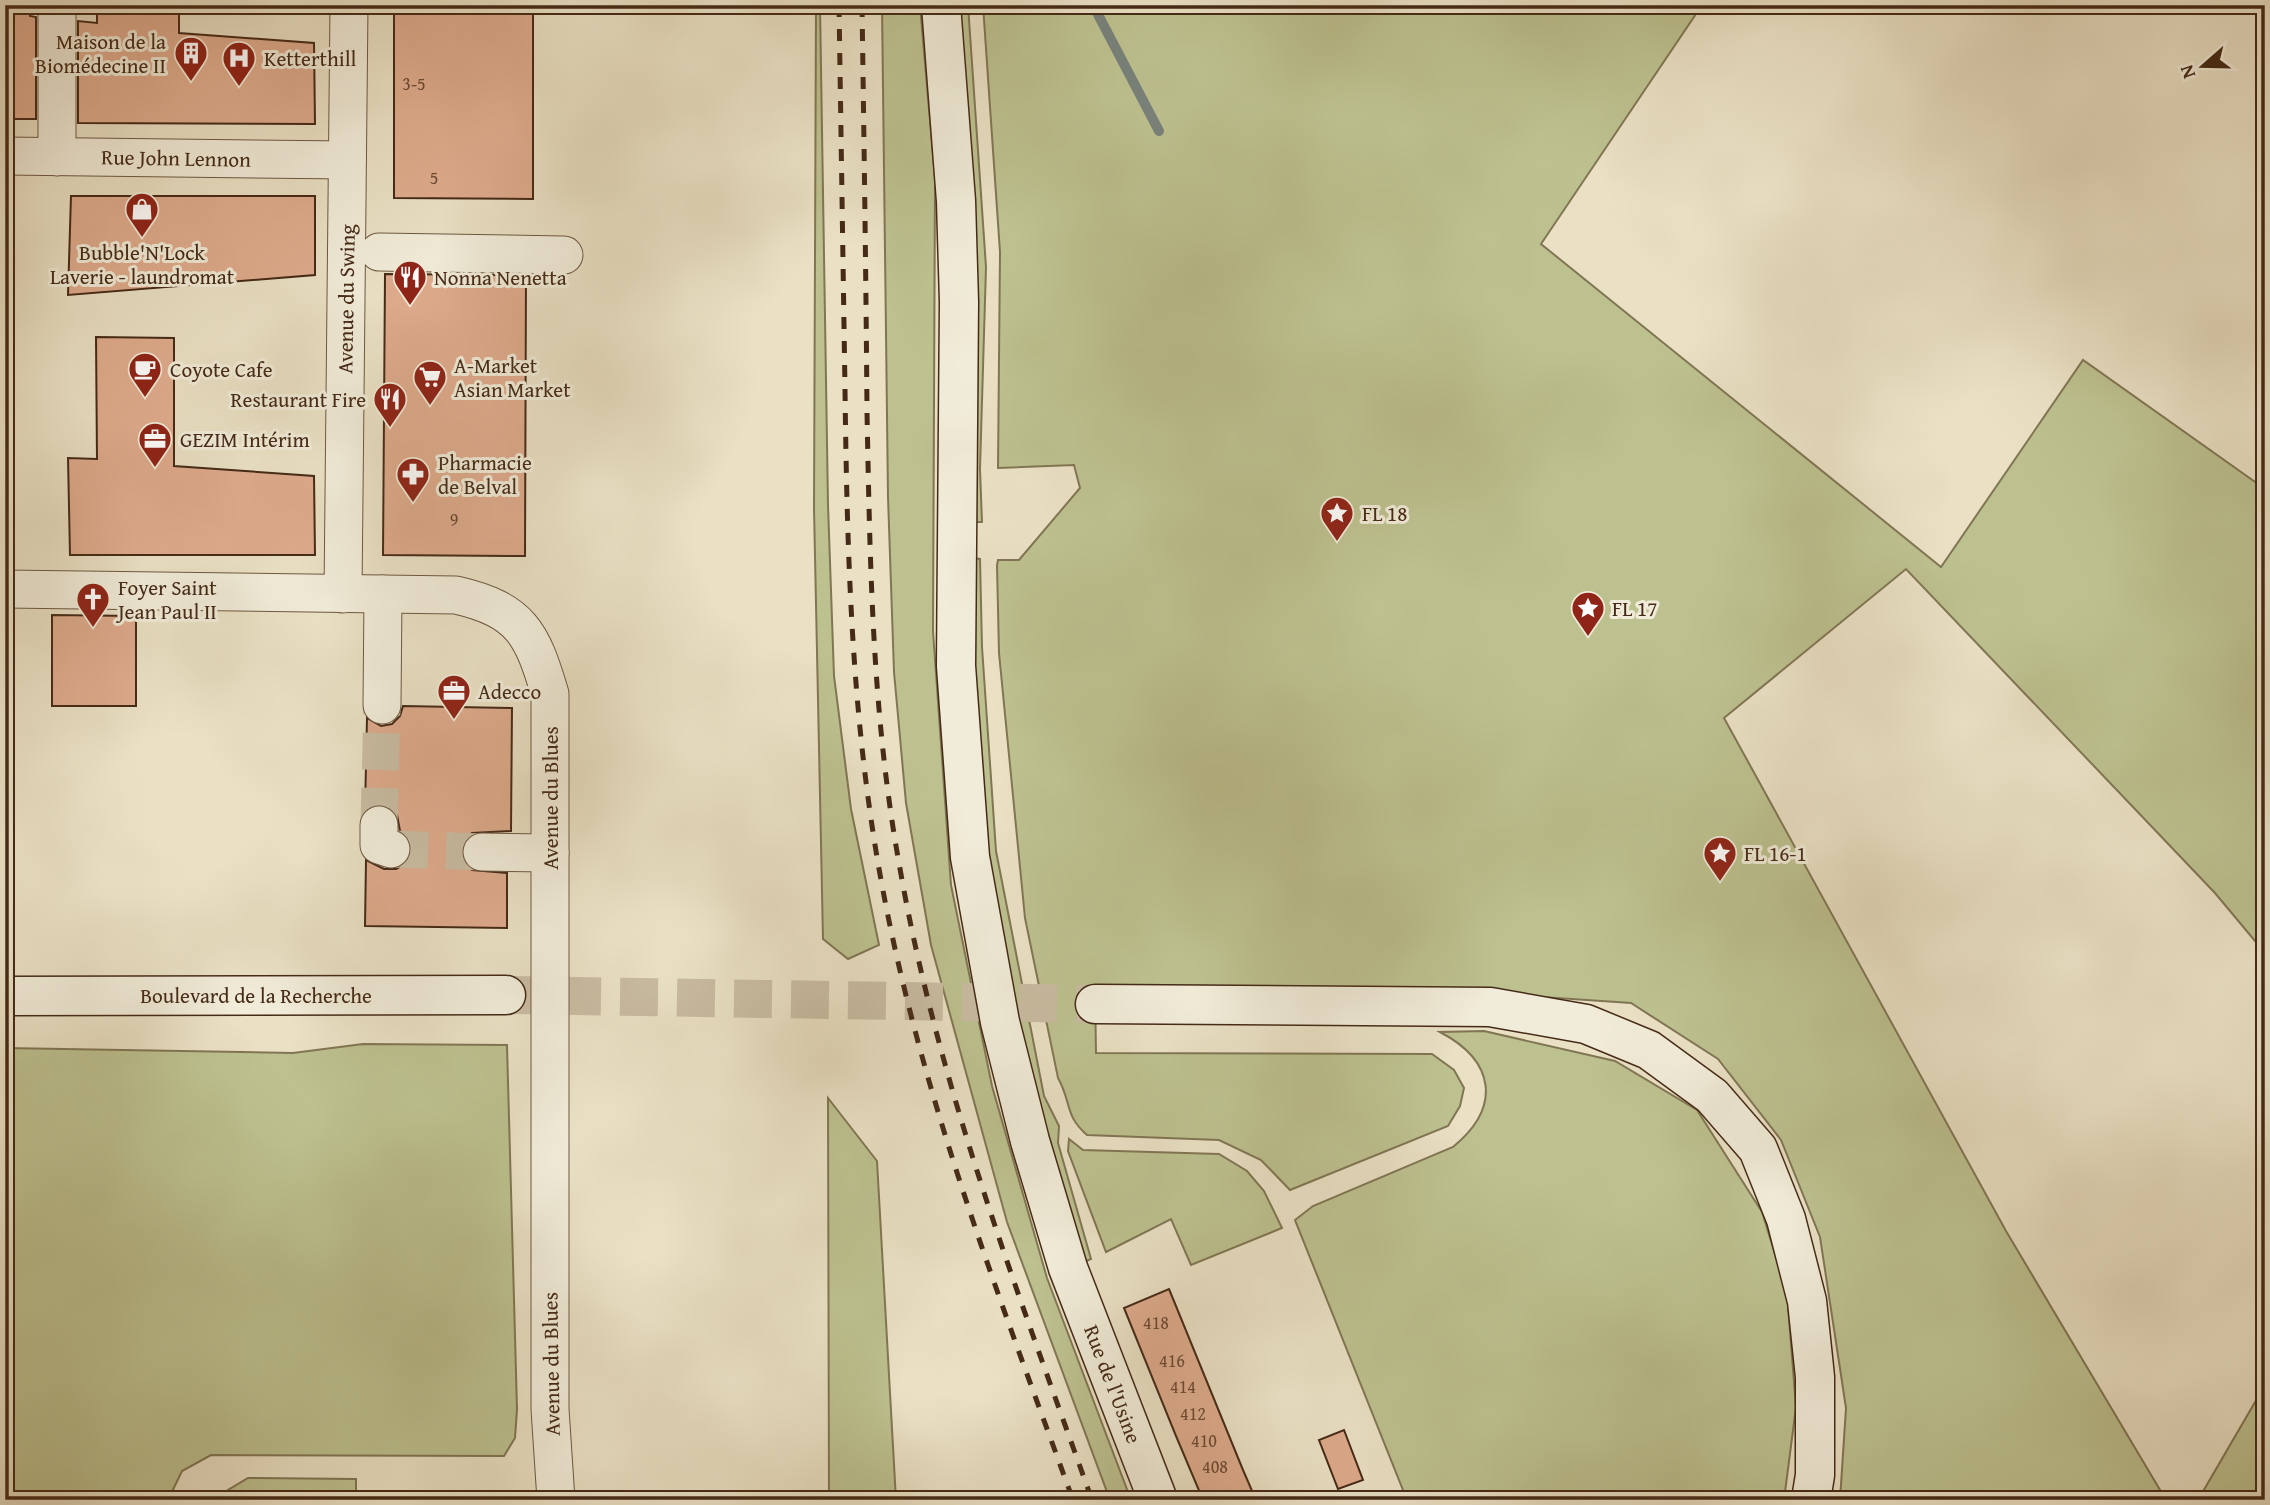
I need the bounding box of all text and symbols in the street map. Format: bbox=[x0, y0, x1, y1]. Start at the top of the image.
place label: Maison de la Biomédecine II bbox=[35, 26, 166, 81]
north arrow bbox=[2168, 32, 2238, 102]
building icon: Maison de la Biomédecine II bbox=[172, 34, 210, 83]
hospital icon: Ketterthill bbox=[220, 39, 258, 88]
place label: Ketterthill bbox=[264, 43, 357, 74]
text: N bbox=[2172, 61, 2202, 83]
house number: 3-5 bbox=[402, 70, 426, 97]
street label: Rue John Lennon bbox=[101, 141, 251, 175]
house number: 5 bbox=[430, 164, 438, 191]
shop icon: Bubble'N'Lock Laverie - laundromat bbox=[123, 190, 161, 239]
street label: Avenue du Swing bbox=[329, 223, 363, 374]
place label: Bubble'N'Lock Laverie - laundromat bbox=[50, 237, 235, 292]
restaurant icon: Nonna Nenetta bbox=[391, 258, 429, 307]
place label: Nonna Nenetta bbox=[434, 262, 567, 293]
cafe icon: Coyote Cafe bbox=[126, 350, 164, 399]
place label: A-Market Asian Market bbox=[454, 350, 571, 405]
place label: Coyote Cafe bbox=[170, 354, 273, 385]
supermarket icon: A-Market Asian Market bbox=[411, 358, 449, 407]
restaurant icon: Restaurant Fire bbox=[371, 380, 409, 429]
place label: Restaurant Fire bbox=[230, 384, 366, 415]
office icon: GEZIM Intérim bbox=[136, 420, 174, 469]
place label: GEZIM Intérim bbox=[180, 424, 310, 455]
place label: Pharmacie de Belval bbox=[438, 447, 532, 502]
pharmacy icon: Pharmacie de Belval bbox=[394, 455, 432, 504]
place icon: FL 18 bbox=[1318, 494, 1356, 543]
place label: FL 18 bbox=[1362, 498, 1407, 529]
house number: 9 bbox=[450, 506, 458, 533]
place label: Foyer Saint Jean Paul II bbox=[115, 572, 217, 627]
church icon: Foyer Saint Jean Paul II bbox=[74, 580, 112, 629]
place icon: FL 17 bbox=[1569, 589, 1607, 638]
place label: FL 17 bbox=[1612, 593, 1657, 624]
office icon: Adecco bbox=[435, 672, 473, 721]
place label: Adecco bbox=[478, 676, 541, 707]
street label: Avenue du Blues bbox=[535, 726, 566, 870]
place icon: FL 16-1 bbox=[1701, 834, 1739, 883]
place label: FL 16-1 bbox=[1744, 838, 1807, 869]
street label: Boulevard de la Recherche bbox=[140, 980, 372, 1011]
street label: Avenue du Blues bbox=[534, 1292, 568, 1436]
house number: 418 bbox=[1143, 1309, 1169, 1336]
street label: Rue de l'Usine bbox=[1076, 1320, 1150, 1448]
house number: 416 bbox=[1159, 1347, 1185, 1374]
house number: 414 bbox=[1170, 1373, 1196, 1400]
house number: 412 bbox=[1180, 1400, 1206, 1427]
house number: 410 bbox=[1191, 1427, 1217, 1454]
house number: 408 bbox=[1202, 1453, 1228, 1480]

